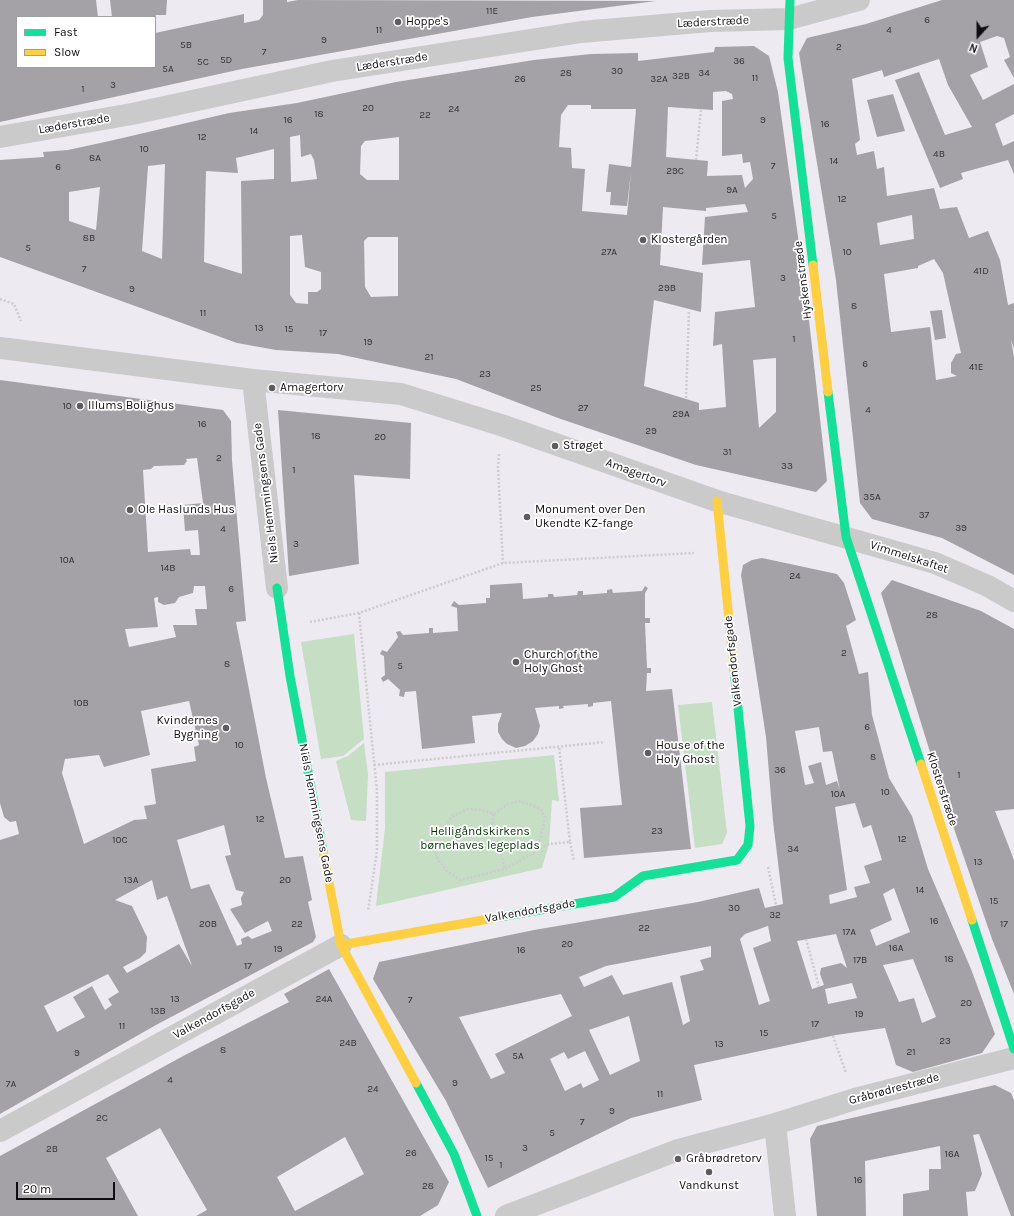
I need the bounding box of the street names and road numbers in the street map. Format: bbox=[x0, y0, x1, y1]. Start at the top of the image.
street label: Læderstræde bbox=[677, 13, 749, 31]
street label: Læderstræde bbox=[355, 49, 429, 75]
street label: Læderstræde bbox=[37, 111, 111, 137]
street label: Hyskenstræde bbox=[791, 240, 815, 320]
street label: Niels Hemmingsens Gade bbox=[250, 422, 282, 564]
street label: Amagertorv bbox=[604, 455, 668, 491]
street label: Vimmelskaftet bbox=[868, 538, 950, 576]
street label: Valkendorfsgade bbox=[721, 615, 745, 707]
street label: Niels Hemmingsens Gade bbox=[295, 742, 337, 884]
street label: Klosterstræde bbox=[923, 750, 961, 828]
street label: Valkendorfsgade bbox=[484, 896, 576, 926]
street label: Valkendorfsgade bbox=[171, 986, 257, 1042]
street label: Gråbrødrestræde bbox=[847, 1070, 941, 1108]

